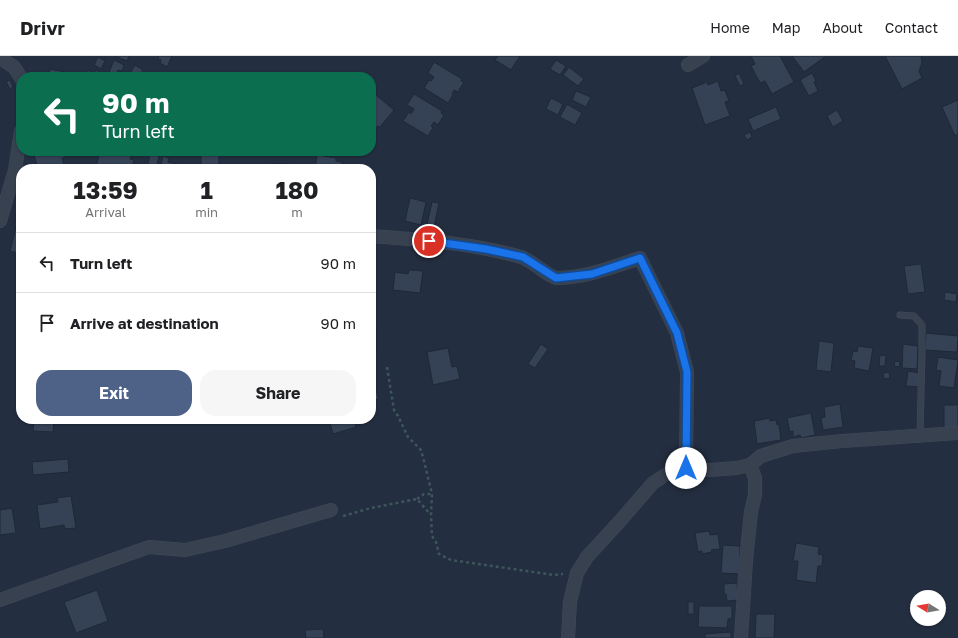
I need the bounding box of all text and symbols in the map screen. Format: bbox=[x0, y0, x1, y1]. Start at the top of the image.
text: Drivr bbox=[20, 16, 65, 39]
text: Home bbox=[710, 19, 750, 36]
text: Map bbox=[772, 19, 800, 36]
text: About bbox=[822, 19, 863, 36]
text: Contact bbox=[885, 19, 938, 36]
text: 90 m bbox=[102, 86, 169, 119]
icon: left bbox=[36, 88, 88, 140]
text: Turn left bbox=[102, 120, 175, 142]
text: 13:59 bbox=[73, 175, 138, 204]
text: 1 bbox=[200, 175, 213, 204]
text: 180 bbox=[275, 175, 319, 204]
text: Arrival bbox=[85, 204, 126, 220]
text: min bbox=[195, 204, 218, 220]
text: m bbox=[291, 204, 303, 220]
pin bbox=[412, 224, 446, 258]
icon: arrive bbox=[418, 230, 440, 252]
icon: left bbox=[36, 252, 58, 274]
text: Turn left bbox=[70, 254, 132, 272]
text: 90 m bbox=[321, 254, 356, 272]
icon: arrive bbox=[36, 312, 58, 334]
text: Arrive at destination bbox=[70, 314, 219, 332]
text: 90 m bbox=[321, 314, 356, 332]
button: Exit bbox=[36, 370, 192, 416]
button: Share bbox=[200, 370, 356, 416]
position arrow bbox=[665, 447, 707, 489]
north arrow bbox=[910, 590, 946, 626]
map controls bbox=[910, 590, 946, 626]

